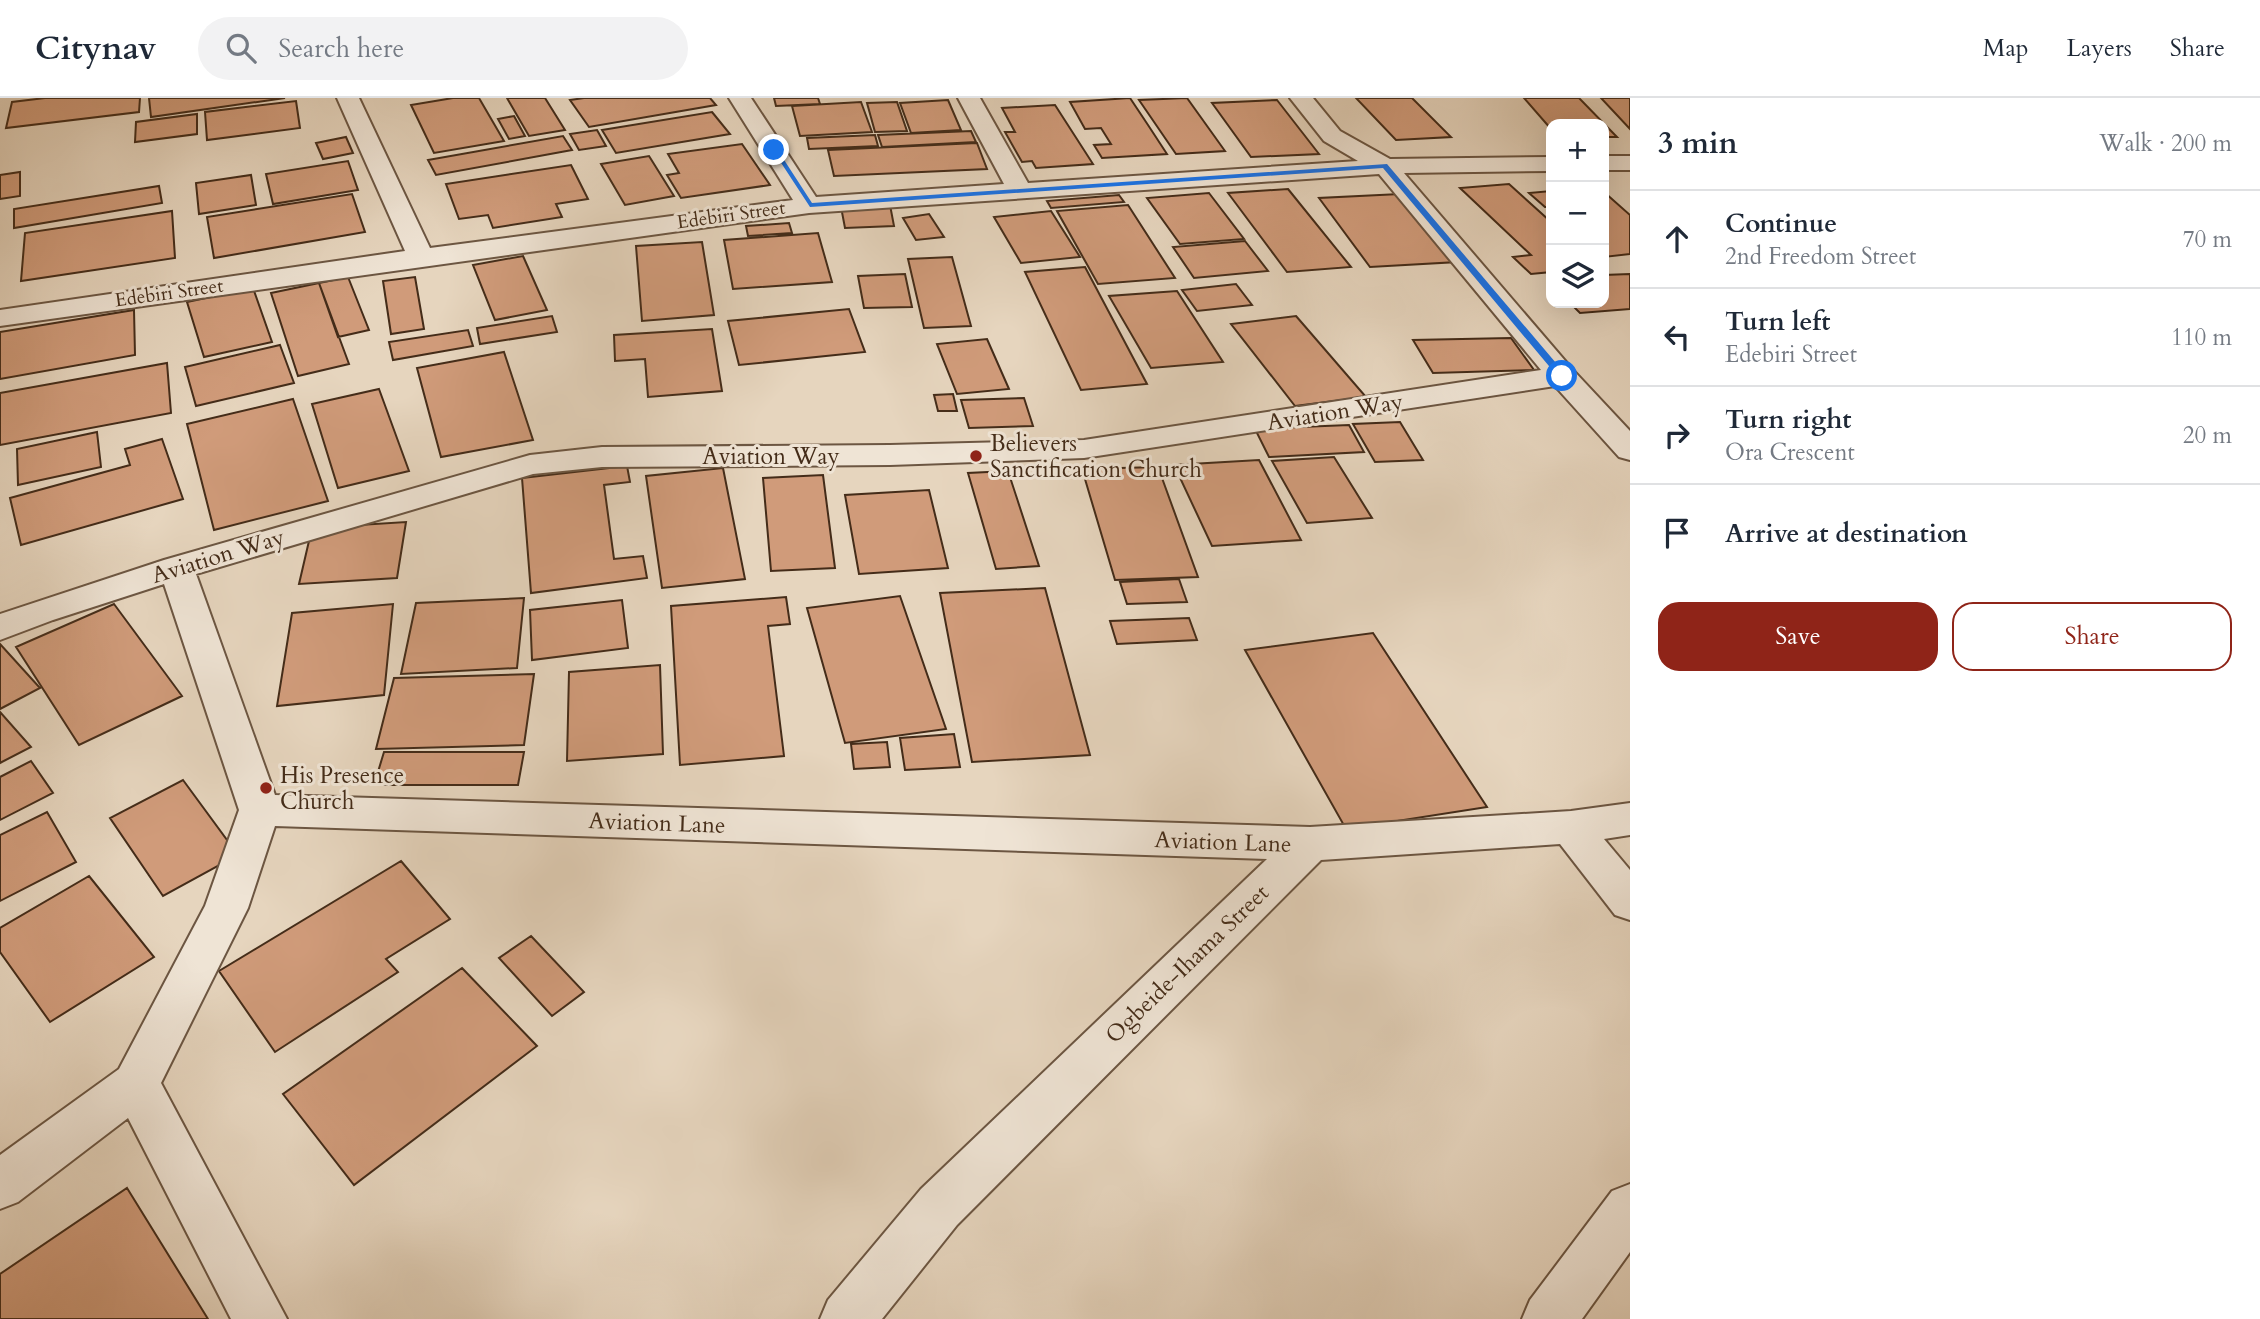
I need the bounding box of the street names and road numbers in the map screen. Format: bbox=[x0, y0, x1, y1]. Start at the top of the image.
street label: Edebiri Street bbox=[675, 195, 787, 235]
street label: Edebiri Street bbox=[113, 273, 225, 313]
street label: Aviation Way bbox=[1265, 386, 1405, 438]
street label: Aviation Way bbox=[702, 441, 840, 472]
street label: Aviation Way bbox=[148, 521, 288, 591]
street label: Aviation Lane bbox=[588, 805, 726, 841]
street label: Aviation Lane bbox=[1154, 824, 1292, 860]
street label: Ogbeide-Ihama Street bbox=[1098, 878, 1276, 1050]

